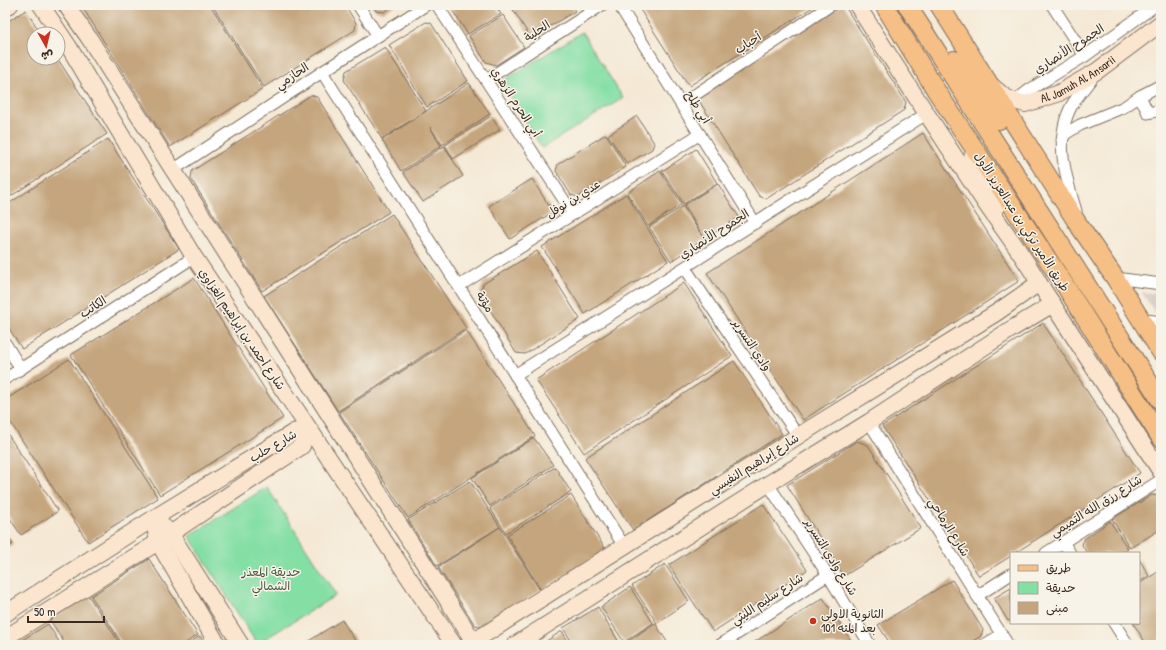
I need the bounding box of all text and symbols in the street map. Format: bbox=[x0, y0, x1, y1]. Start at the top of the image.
street label: الحلية bbox=[520, 16, 553, 45]
street label: الجموح الأنصاري bbox=[1030, 20, 1108, 78]
north arrow bbox=[26, 26, 66, 66]
street label: أحباب bbox=[731, 28, 764, 57]
text: ش bbox=[40, 48, 54, 64]
street label: Al Jamuh Al Ansarii bbox=[1038, 51, 1119, 107]
street label: الحازمي bbox=[271, 58, 314, 96]
street label: أبي الحرم الزهري bbox=[485, 63, 545, 142]
street label: أبي طلح bbox=[679, 87, 715, 128]
street label: طريق الأمير تركي بن عبدالعزيز الأول bbox=[968, 149, 1074, 297]
street label: عدي بن نوفل bbox=[542, 175, 604, 223]
street label: الجموح الأنصاري bbox=[675, 205, 753, 263]
street label: شارع أحمد بن إبراهيم الغزاوي bbox=[194, 264, 290, 394]
street label: مؤتة bbox=[472, 288, 498, 316]
street label: الكاتب bbox=[76, 292, 109, 322]
street label: وادي التسرير bbox=[727, 315, 776, 375]
street label: شارع حلب bbox=[246, 425, 300, 467]
street label: شارع إبراهيم النفيسي bbox=[705, 429, 804, 501]
street label: شارع رزق الله التميمي bbox=[1047, 470, 1146, 543]
street label: شارع الرماحي bbox=[922, 494, 974, 561]
street label: شارع وادي التسرير bbox=[799, 514, 862, 599]
legend bbox=[1010, 552, 1140, 624]
text: طريق bbox=[1046, 559, 1071, 576]
park label: حديقة المعذر الشمالي bbox=[241, 563, 300, 597]
street label: شارع سليم الليثي bbox=[727, 569, 808, 631]
text: حديقة bbox=[1046, 579, 1075, 596]
scale bar bbox=[28, 598, 104, 624]
text: مبنى bbox=[1046, 599, 1069, 616]
text: 50 m bbox=[34, 603, 55, 620]
place label: الثانوية الاولى بعد المئه 101 bbox=[821, 605, 884, 636]
marker: الثانوية الاولى بعد المئه 101 bbox=[808, 616, 818, 626]

